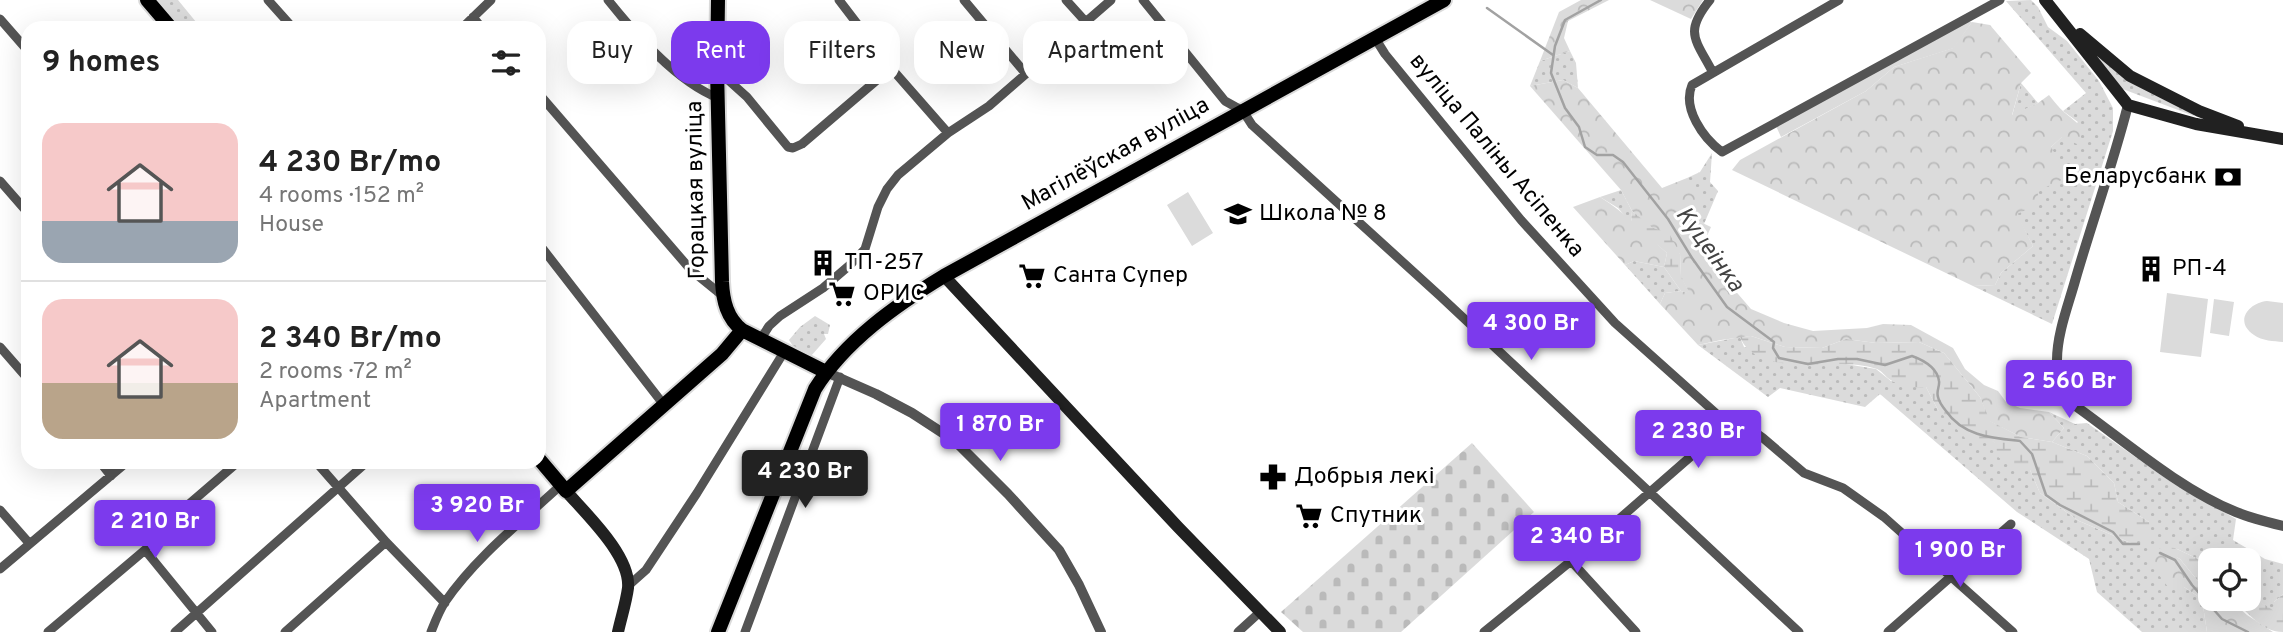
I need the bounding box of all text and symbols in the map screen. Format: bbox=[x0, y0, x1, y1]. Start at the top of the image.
chip: Buy bbox=[567, 21, 657, 84]
chip: Rent bbox=[671, 21, 770, 84]
chip: Filters bbox=[784, 21, 900, 84]
chip: New bbox=[914, 21, 1009, 84]
chip: Apartment bbox=[1023, 21, 1188, 84]
icon: filters bbox=[487, 44, 525, 82]
text: 9 homes bbox=[42, 45, 160, 82]
street label: вуліца Паліны Асіпенка bbox=[1402, 48, 1590, 264]
street label: Магілёўская вуліца bbox=[1017, 91, 1215, 219]
street label: Горацкая вуліца bbox=[681, 101, 713, 279]
text: 4 230 Br/mo bbox=[259, 145, 441, 182]
icon: home bbox=[98, 151, 182, 235]
bank icon: Беларусбанк bbox=[2213, 162, 2243, 192]
place label: Беларусбанк bbox=[2064, 163, 2207, 192]
text: 4 rooms · 152 m² bbox=[259, 182, 424, 211]
school or university icon: Школа № 8 bbox=[1223, 199, 1253, 229]
place label: Школа № 8 bbox=[1259, 200, 1387, 229]
water label: Куцеінка bbox=[1668, 201, 1750, 299]
text: House bbox=[259, 211, 324, 240]
building icon: ТП-257 bbox=[808, 248, 838, 278]
place label: ТП-257 bbox=[844, 249, 924, 278]
building icon: РП-4 bbox=[2136, 254, 2166, 284]
place label: РП-4 bbox=[2172, 255, 2227, 284]
supermarket icon: Санта Супер bbox=[1017, 261, 1047, 291]
place label: Санта Супер bbox=[1053, 262, 1188, 291]
supermarket icon: ОРИС bbox=[827, 279, 857, 309]
place label: ОРИС bbox=[863, 280, 925, 309]
pin: 4 300 Br bbox=[1459, 302, 1603, 362]
text: 4 300 Br bbox=[1483, 310, 1579, 339]
text: 2 340 Br/mo bbox=[259, 321, 442, 358]
icon: home bbox=[98, 327, 182, 411]
text: 2 rooms · 72 m² bbox=[259, 358, 412, 387]
pin: 2 560 Br bbox=[1997, 360, 2141, 420]
text: 2 560 Br bbox=[2022, 368, 2116, 397]
text: Apartment bbox=[259, 387, 371, 416]
pin: 1 870 Br bbox=[928, 404, 1072, 463]
pin: 2 230 Br bbox=[1626, 410, 1770, 470]
text: 1 870 Br bbox=[956, 411, 1044, 440]
text: 2 230 Br bbox=[1651, 418, 1745, 447]
pin: 4 230 Br bbox=[733, 450, 877, 510]
text: 4 230 Br bbox=[758, 458, 852, 487]
pharmacy icon: Добрыя лекі bbox=[1258, 462, 1288, 492]
place label: Добрыя лекі bbox=[1294, 463, 1435, 492]
pin: 3 920 Br bbox=[405, 484, 549, 544]
text: 3 920 Br bbox=[430, 492, 524, 521]
pin: 2 210 Br bbox=[83, 500, 227, 560]
supermarket icon: Спутник bbox=[1294, 501, 1324, 531]
place label: Спутник bbox=[1330, 502, 1422, 531]
text: 2 210 Br bbox=[110, 508, 200, 537]
pin: 2 340 Br bbox=[1505, 516, 1649, 575]
text: 2 340 Br bbox=[1530, 523, 1624, 552]
pin: 1 900 Br bbox=[1888, 530, 2032, 589]
text: 1 900 Br bbox=[1915, 537, 2005, 566]
map controls bbox=[2198, 548, 2261, 611]
button: locate bbox=[2198, 548, 2261, 611]

